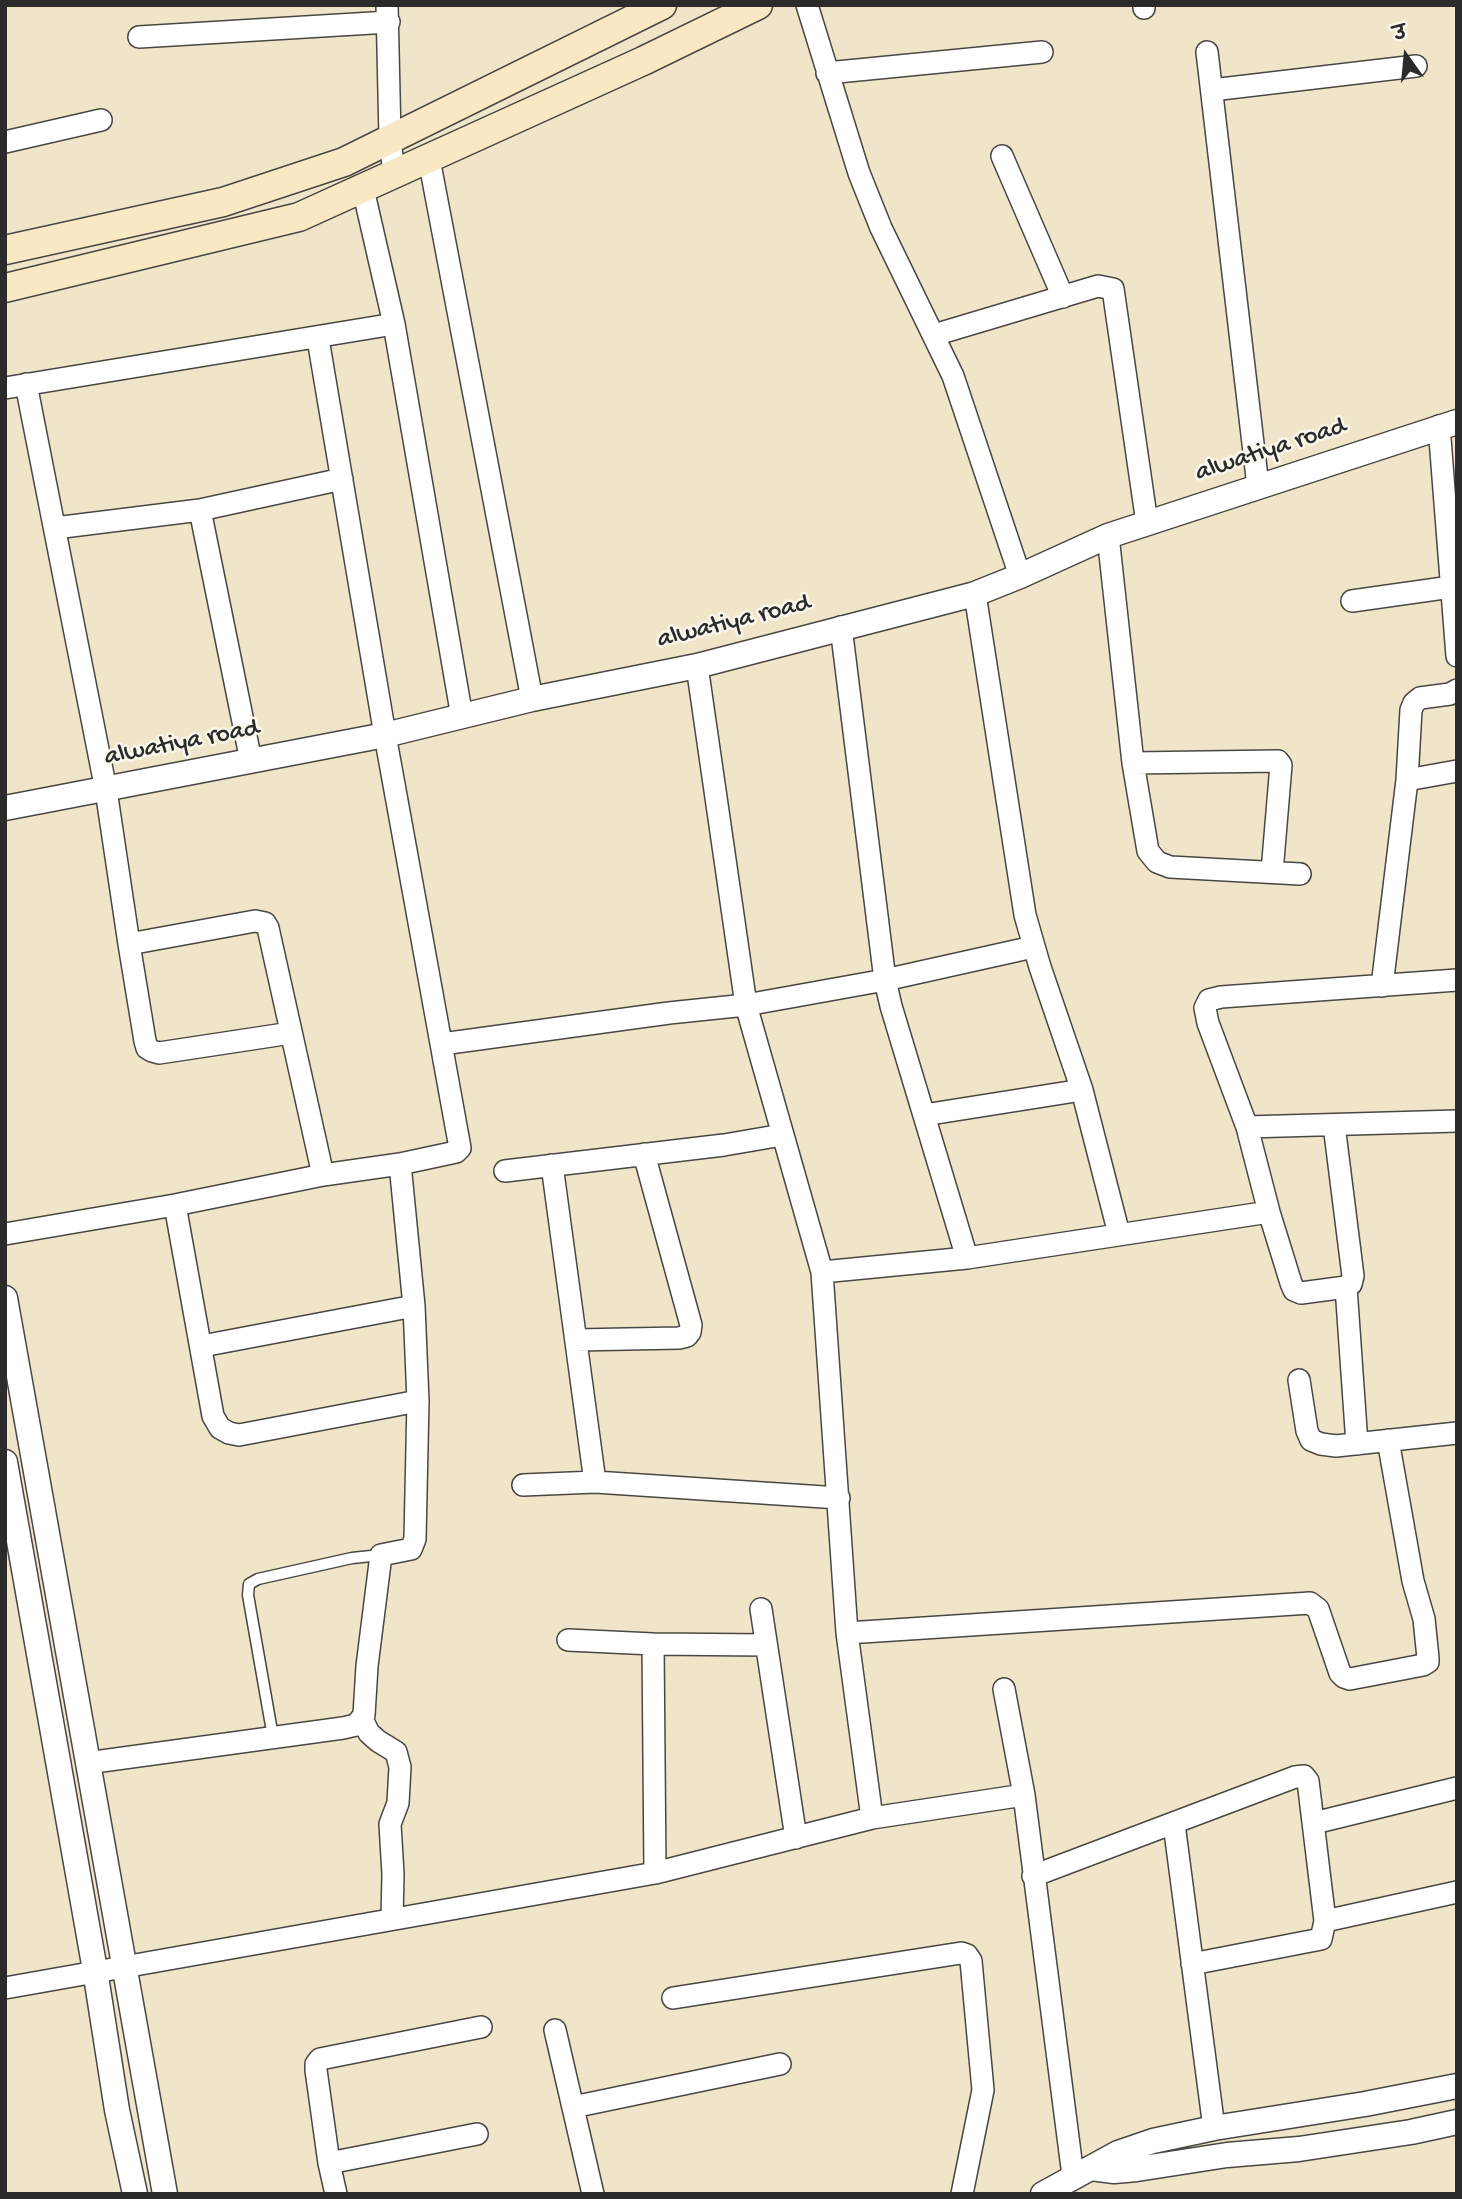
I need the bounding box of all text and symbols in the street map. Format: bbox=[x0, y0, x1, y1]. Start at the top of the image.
north arrow bbox=[1371, 21, 1441, 91]
text: उ bbox=[1391, 22, 1410, 48]
street label: alwatiya road bbox=[1192, 412, 1350, 490]
street label: alwatiya road bbox=[654, 589, 814, 657]
street label: alwatiya road bbox=[102, 714, 262, 774]

